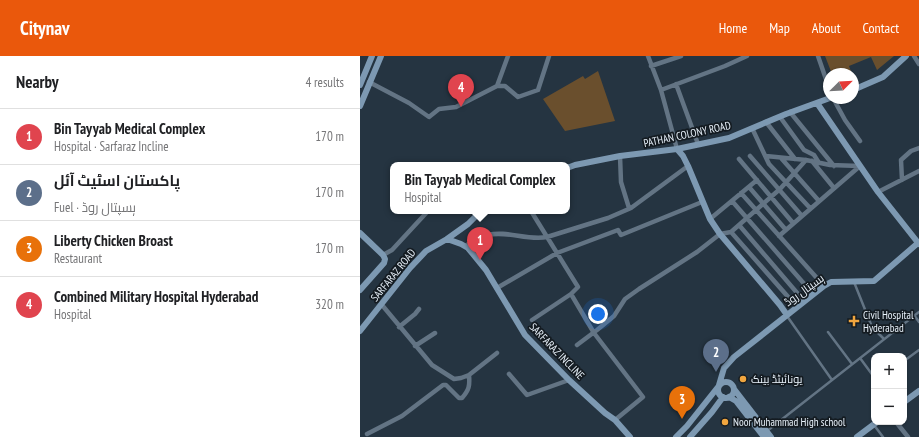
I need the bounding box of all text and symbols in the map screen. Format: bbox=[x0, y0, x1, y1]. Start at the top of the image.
text: Citynav bbox=[20, 16, 70, 40]
text: Home bbox=[719, 19, 747, 37]
text: Map bbox=[769, 19, 790, 37]
text: About bbox=[812, 19, 841, 37]
text: Contact bbox=[863, 19, 899, 37]
north arrow bbox=[823, 68, 859, 104]
text: Nearby bbox=[16, 71, 59, 93]
text: 4 results bbox=[305, 74, 344, 91]
pin: 4 bbox=[448, 74, 474, 107]
street label: PATHAN COLONY ROAD bbox=[642, 118, 732, 150]
text: Bin Tayyab Medical Complex bbox=[54, 119, 205, 138]
text: 1 bbox=[26, 128, 32, 145]
text: 170 m bbox=[315, 128, 344, 145]
text: Hospital · Sarfaraz Incline bbox=[54, 138, 169, 155]
popup bbox=[390, 162, 570, 214]
text: Bin Tayyab Medical Complex bbox=[404, 170, 556, 189]
text: پاکستان اسٹیٹ آئل bbox=[54, 171, 180, 190]
text: 2 bbox=[26, 184, 32, 201]
text: 170 m bbox=[315, 184, 344, 201]
text: Hospital bbox=[404, 189, 442, 206]
text: Fuel · ہسپتال روڈ bbox=[54, 199, 136, 216]
pin: 1 bbox=[467, 227, 493, 260]
text: Liberty Chicken Broast bbox=[54, 231, 173, 250]
text: 3 bbox=[26, 240, 32, 257]
text: 170 m bbox=[315, 240, 344, 257]
street label: SARFARAZ ROAD bbox=[368, 246, 419, 304]
text: Restaurant bbox=[54, 250, 102, 267]
street label: ہسپتال روڈ bbox=[781, 271, 827, 310]
text: Combined Military Hospital Hyderabad bbox=[54, 287, 258, 306]
text: 4 bbox=[26, 296, 32, 313]
text: 320 m bbox=[315, 296, 344, 313]
your location bbox=[588, 304, 608, 324]
text: Hospital bbox=[54, 306, 91, 323]
place label: Civil Hospital Hyderabad bbox=[863, 308, 914, 335]
marker: Civil Hospital Hyderabad bbox=[848, 315, 860, 327]
street label: SARFARAZ INCLINE bbox=[527, 320, 588, 382]
pin: 2 bbox=[703, 339, 729, 372]
map controls bbox=[871, 353, 907, 425]
button: + bbox=[871, 353, 907, 389]
place label: یونائیٹڈ بینک bbox=[751, 372, 803, 386]
marker: یونائیٹڈ بینک bbox=[738, 374, 748, 384]
pin: 3 bbox=[669, 386, 695, 419]
button: − bbox=[871, 389, 907, 425]
place label: Noor Muhammad High school bbox=[733, 415, 846, 429]
marker: Noor Muhammad High school bbox=[720, 417, 730, 427]

